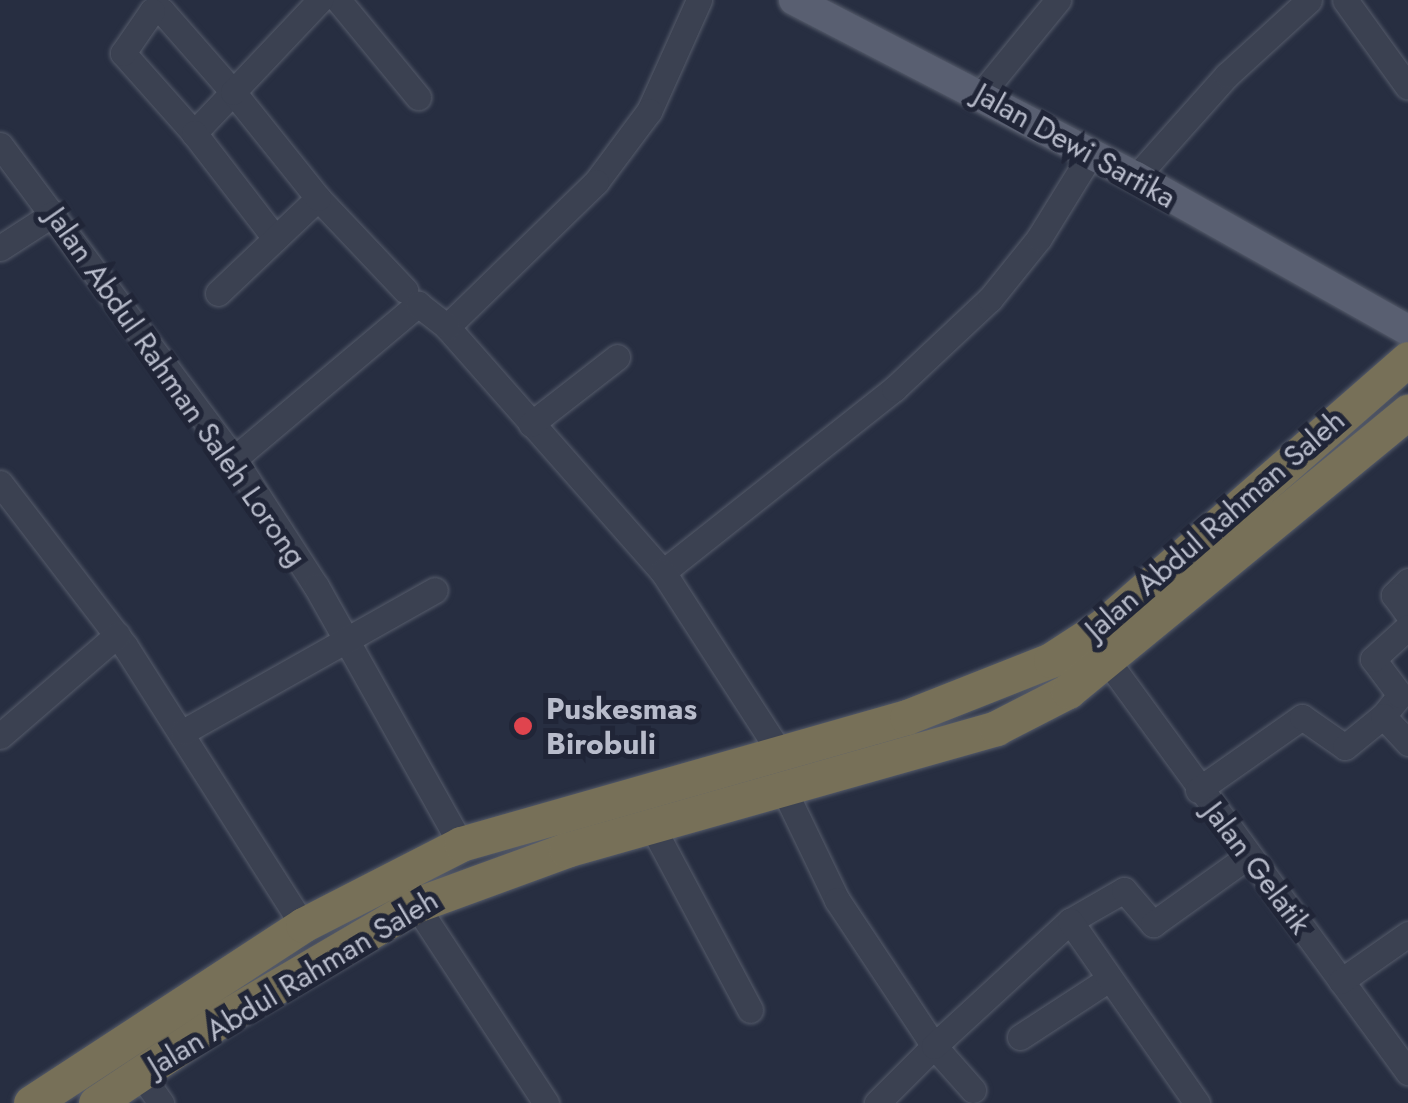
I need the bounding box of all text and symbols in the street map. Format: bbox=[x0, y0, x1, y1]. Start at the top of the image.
street label: Jalan Dewi Sartika bbox=[968, 76, 1182, 216]
street label: Jalan Abdul Rahman Saleh Lorong bbox=[38, 201, 314, 573]
street label: Jalan Abdul Rahman Saleh bbox=[1078, 403, 1352, 647]
place label: Puskesmas Birobuli bbox=[546, 691, 697, 762]
marker: Puskesmas Birobuli bbox=[510, 713, 536, 739]
street label: Jalan Gelatik bbox=[1196, 795, 1318, 941]
street label: Jalan Abdul Rahman Saleh bbox=[141, 882, 445, 1084]

